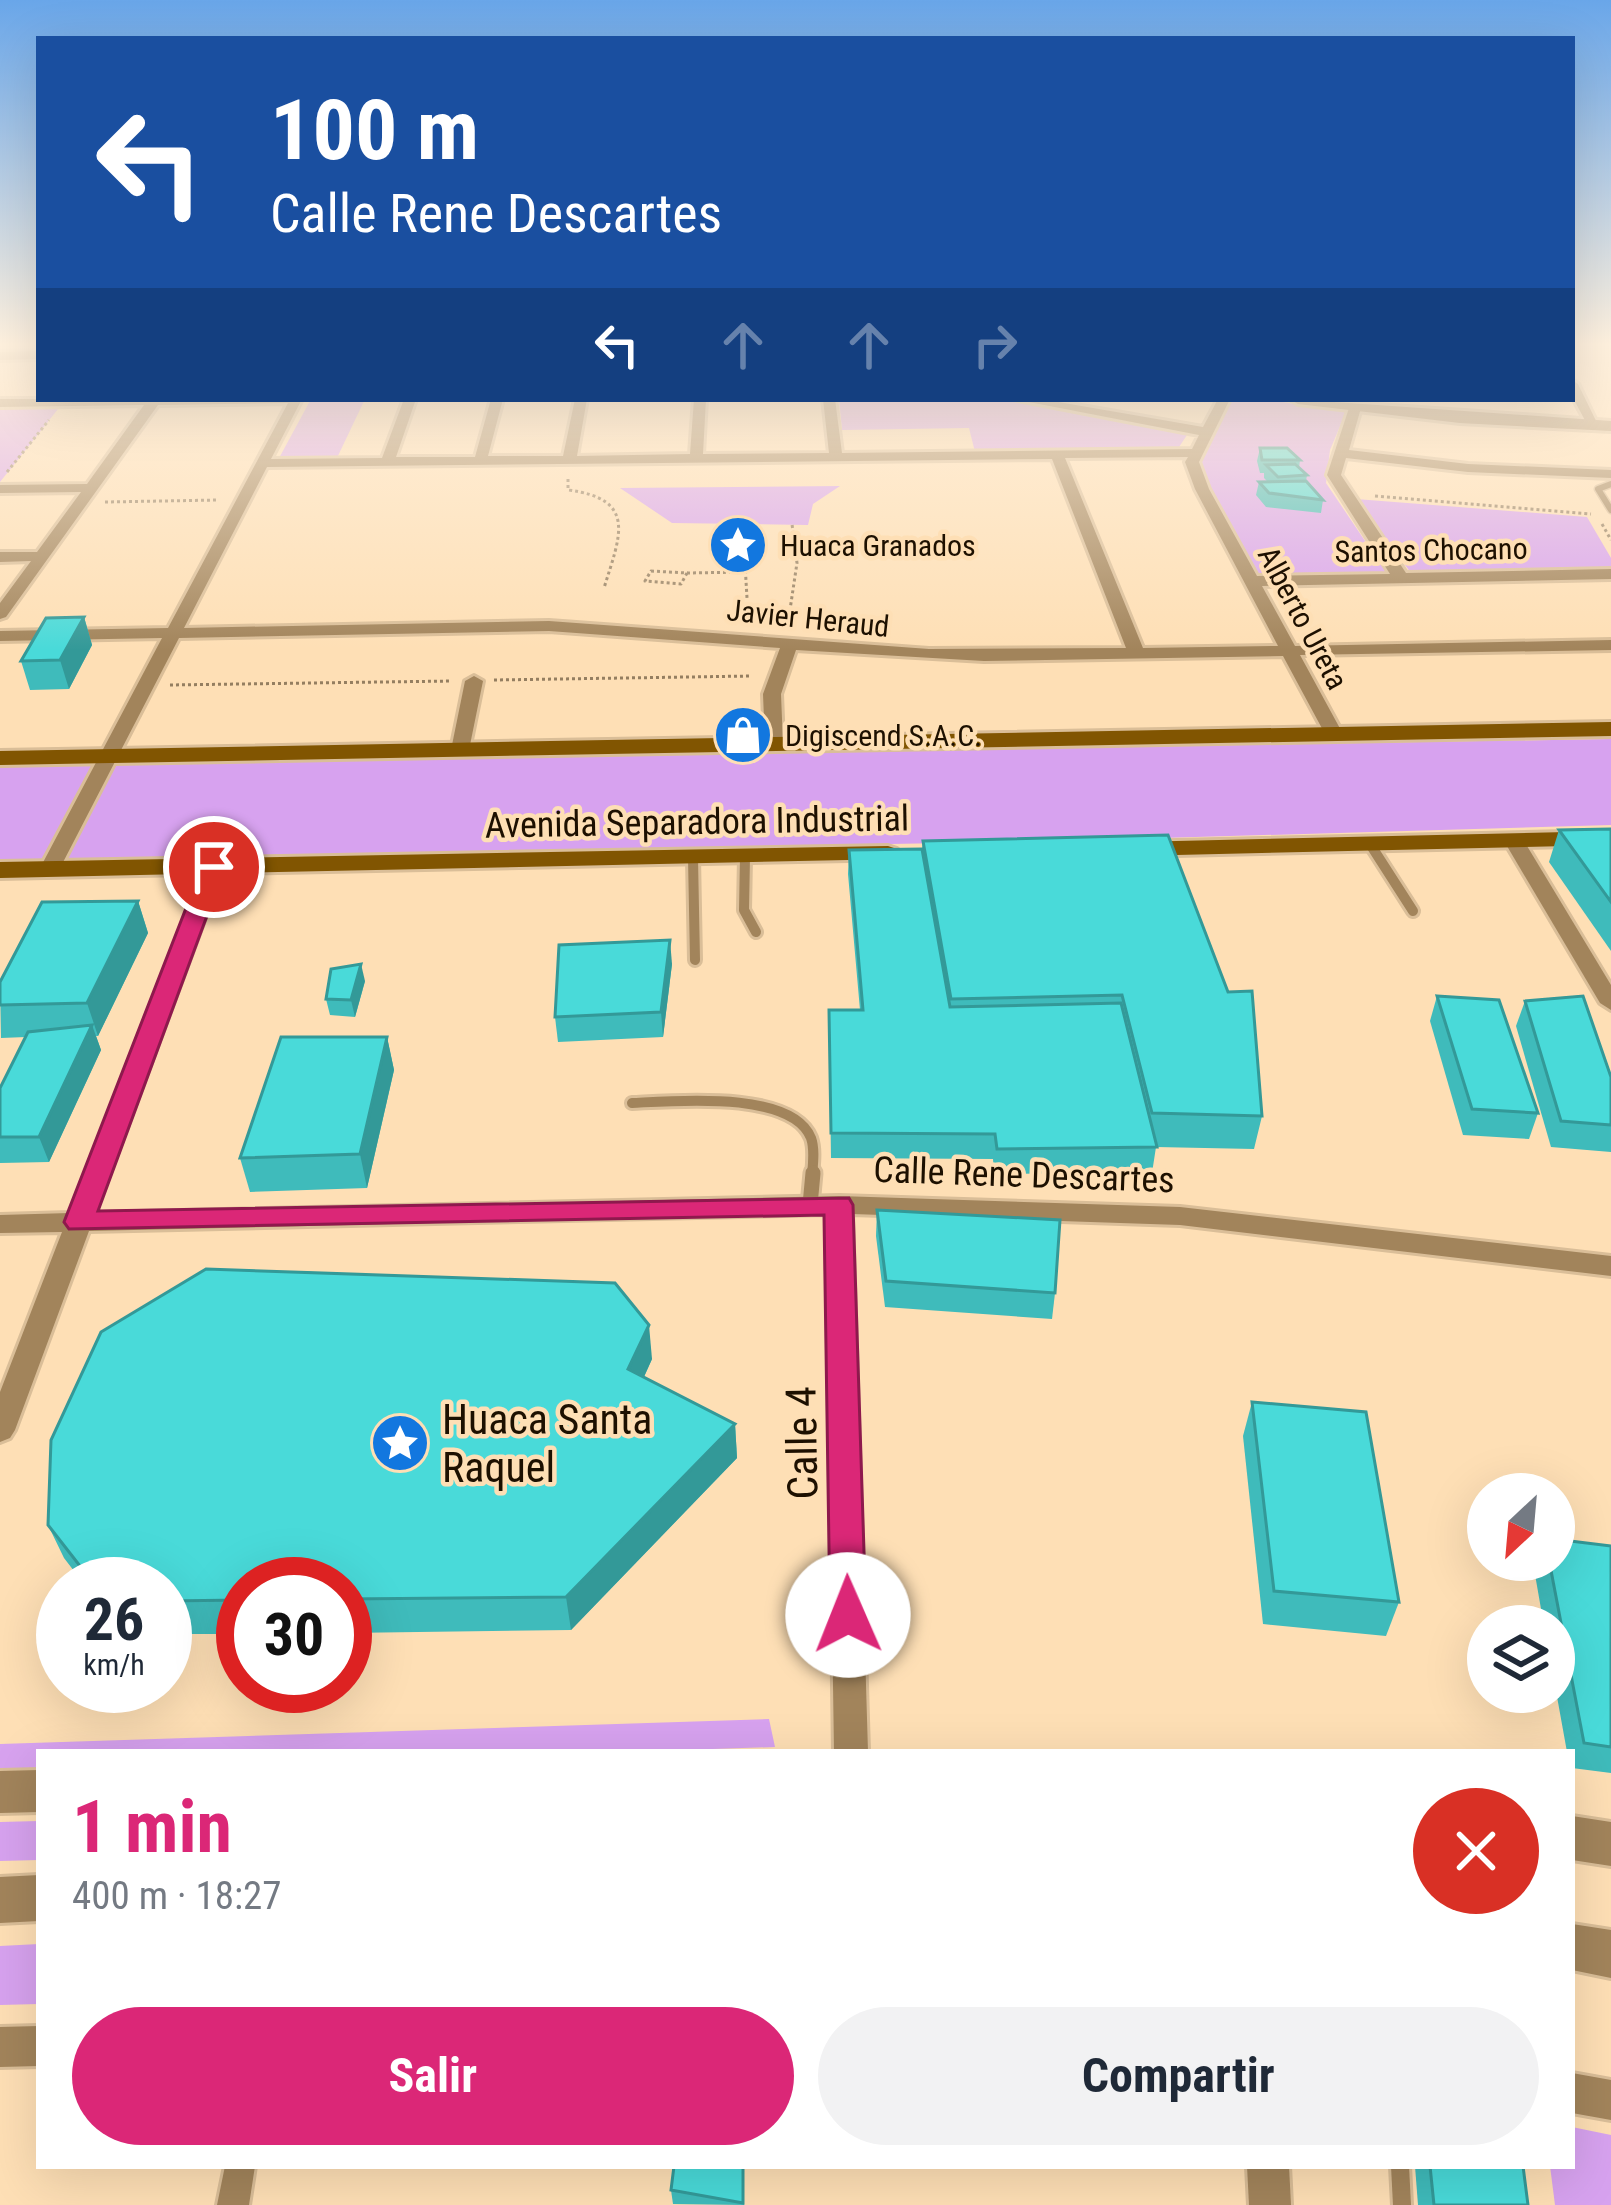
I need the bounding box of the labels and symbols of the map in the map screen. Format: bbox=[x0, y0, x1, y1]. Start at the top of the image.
place icon: Huaca Granados bbox=[707, 514, 769, 576]
place label: Huaca Granados bbox=[780, 528, 976, 563]
street label: Santos Chocano bbox=[1334, 531, 1528, 569]
street label: Alberto Ureta bbox=[1251, 541, 1355, 695]
street label: Javier Heraud bbox=[725, 592, 891, 644]
shop icon: Digiscend S.A.C. bbox=[712, 704, 774, 766]
place label: Digiscend S.A.C. bbox=[785, 718, 982, 753]
street label: Avenida Separadora Industrial bbox=[485, 797, 909, 847]
pin bbox=[163, 816, 265, 918]
street label: Calle Rene Descartes bbox=[873, 1149, 1175, 1201]
street label: Calle 4 bbox=[777, 1386, 827, 1500]
place label: Huaca Santa Raquel bbox=[442, 1395, 652, 1492]
place icon: Huaca Santa Raquel bbox=[369, 1412, 431, 1474]
north arrow bbox=[1467, 1473, 1575, 1581]
position arrow bbox=[785, 1552, 911, 1678]
speed limit sign: 30 bbox=[216, 1557, 372, 1713]

